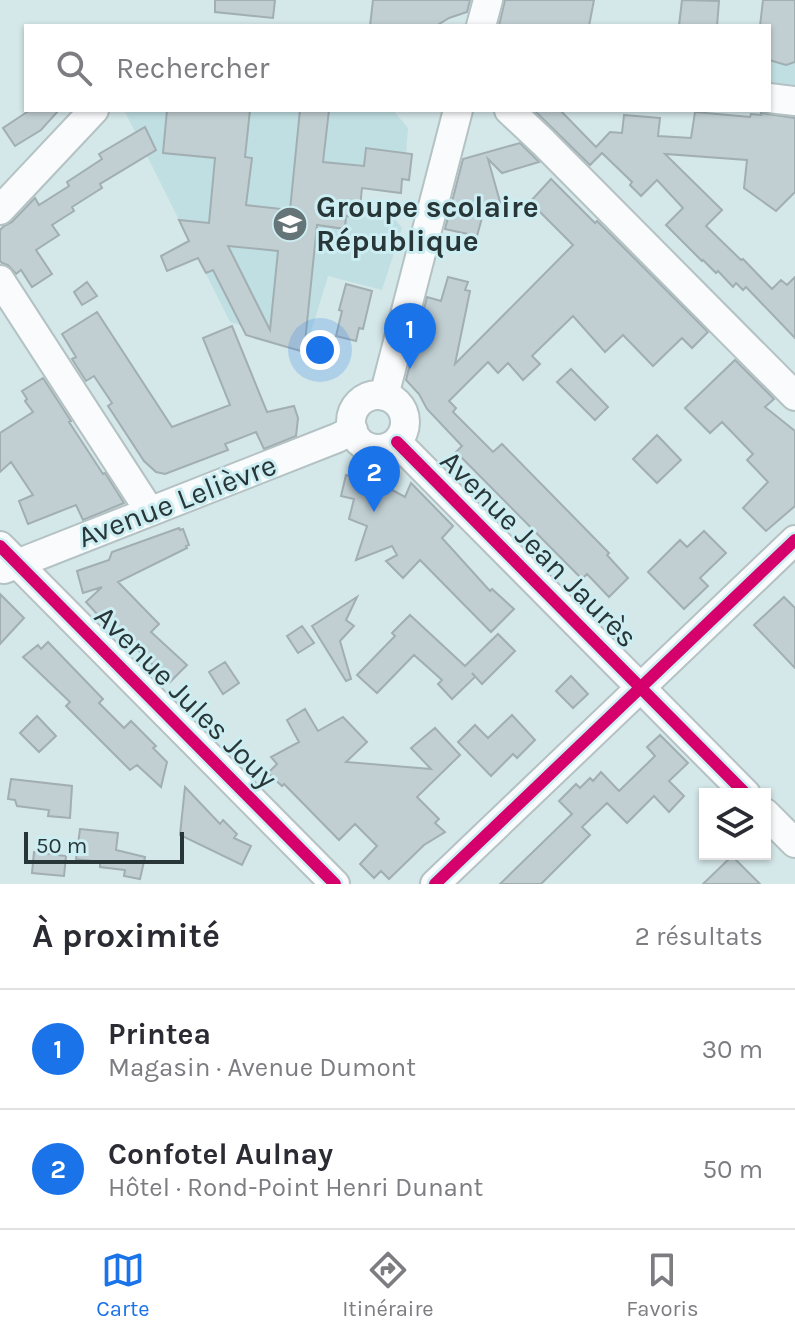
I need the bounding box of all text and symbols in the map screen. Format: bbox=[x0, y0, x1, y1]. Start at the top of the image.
search box bbox=[24, 24, 771, 112]
icon: search bbox=[52, 46, 96, 90]
text: Rechercher bbox=[116, 50, 269, 86]
place label: Groupe scolaire République bbox=[316, 189, 539, 259]
school or university icon: Groupe scolaire République bbox=[271, 205, 309, 243]
pin: 1 bbox=[384, 303, 436, 369]
your location bbox=[300, 330, 340, 370]
street label: Avenue Jean Jaurès bbox=[433, 443, 645, 655]
pin: 2 bbox=[348, 446, 400, 512]
street label: Avenue Lelièvre bbox=[73, 447, 281, 555]
street label: Avenue Jules Jouy bbox=[87, 598, 285, 796]
map controls bbox=[699, 788, 771, 860]
button: layers bbox=[699, 788, 771, 860]
scale bar bbox=[24, 828, 184, 864]
text: 50 m bbox=[36, 833, 87, 859]
text: À proximité bbox=[32, 916, 220, 956]
text: 2 résultats bbox=[635, 921, 763, 952]
text: Printea bbox=[108, 1016, 211, 1052]
text: 1 bbox=[53, 1034, 63, 1065]
text: 30 m bbox=[702, 1034, 763, 1065]
text: Magasin · Avenue Dumont bbox=[108, 1052, 416, 1083]
text: Confotel Aulnay bbox=[108, 1136, 333, 1172]
text: 2 bbox=[50, 1154, 66, 1185]
text: 50 m bbox=[702, 1154, 763, 1185]
text: Hôtel · Rond-Point Henri Dunant bbox=[108, 1172, 483, 1203]
tab: Carte bbox=[96, 1248, 149, 1322]
tab: Itinéraire bbox=[342, 1248, 434, 1322]
tab: Favoris bbox=[626, 1248, 699, 1322]

